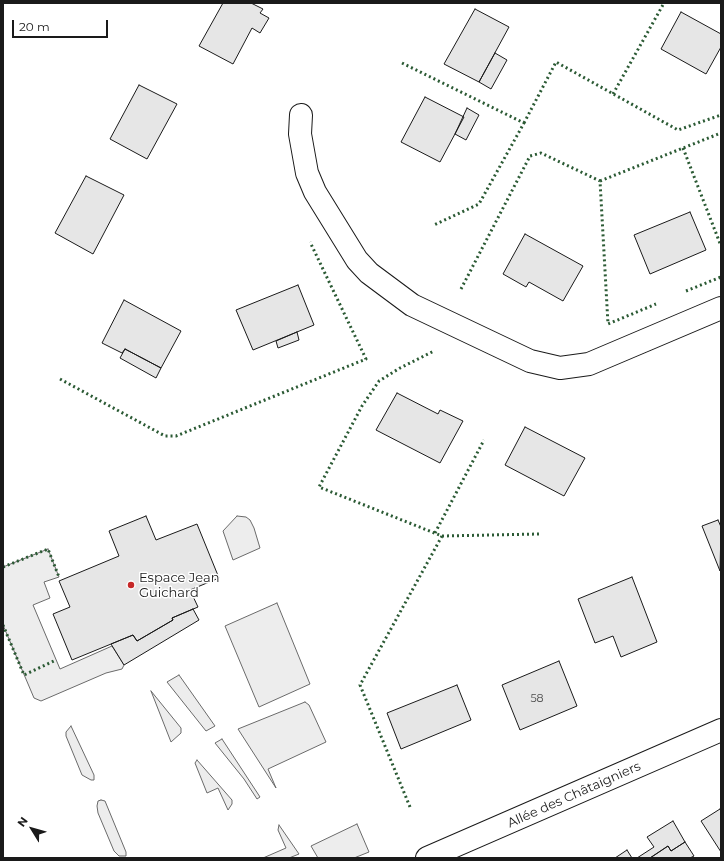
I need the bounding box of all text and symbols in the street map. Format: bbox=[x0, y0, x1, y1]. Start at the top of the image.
scale bar bbox=[14, 12, 110, 38]
text: 20 m bbox=[19, 19, 50, 34]
place label: Espace Jean Guichard bbox=[139, 570, 219, 601]
marker: Espace Jean Guichard bbox=[126, 580, 136, 590]
house number: 58 bbox=[530, 692, 544, 706]
street label: Allée des Châtaigniers bbox=[505, 759, 643, 831]
north arrow bbox=[12, 809, 52, 849]
text: N bbox=[14, 814, 31, 830]

